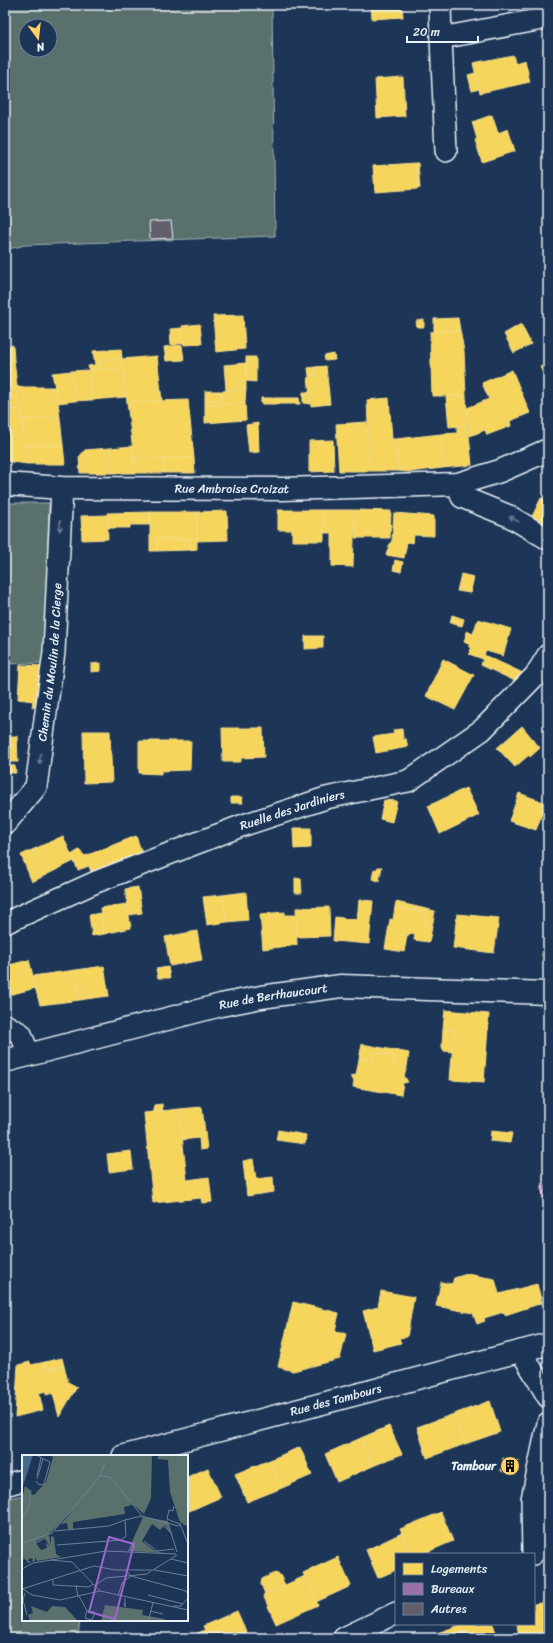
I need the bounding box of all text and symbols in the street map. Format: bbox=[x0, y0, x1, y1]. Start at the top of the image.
north arrow bbox=[18, 18, 58, 58]
scale bar bbox=[407, 18, 478, 44]
text: 20 m bbox=[413, 21, 440, 43]
text: N bbox=[34, 37, 48, 57]
street label: Rue Ambroise Croizat bbox=[175, 478, 289, 500]
one-way arrow bbox=[508, 515, 520, 522]
one-way arrow bbox=[57, 520, 64, 533]
street label: Chemin du Moulin de la Cierge bbox=[31, 582, 68, 743]
one-way arrow bbox=[37, 753, 43, 765]
street label: Ruelle des Jardiniers bbox=[237, 783, 347, 837]
street label: Rue de Berthaucourt bbox=[217, 977, 329, 1016]
street label: Rue des Tambours bbox=[288, 1377, 384, 1423]
inset map bbox=[22, 1455, 188, 1621]
place label: Tambour bbox=[451, 1455, 497, 1477]
building icon: Tambour bbox=[499, 1455, 521, 1477]
legend bbox=[395, 1553, 535, 1625]
text: Logements bbox=[431, 1558, 488, 1580]
text: Bureaux bbox=[431, 1578, 476, 1600]
text: Autres bbox=[430, 1598, 467, 1620]

